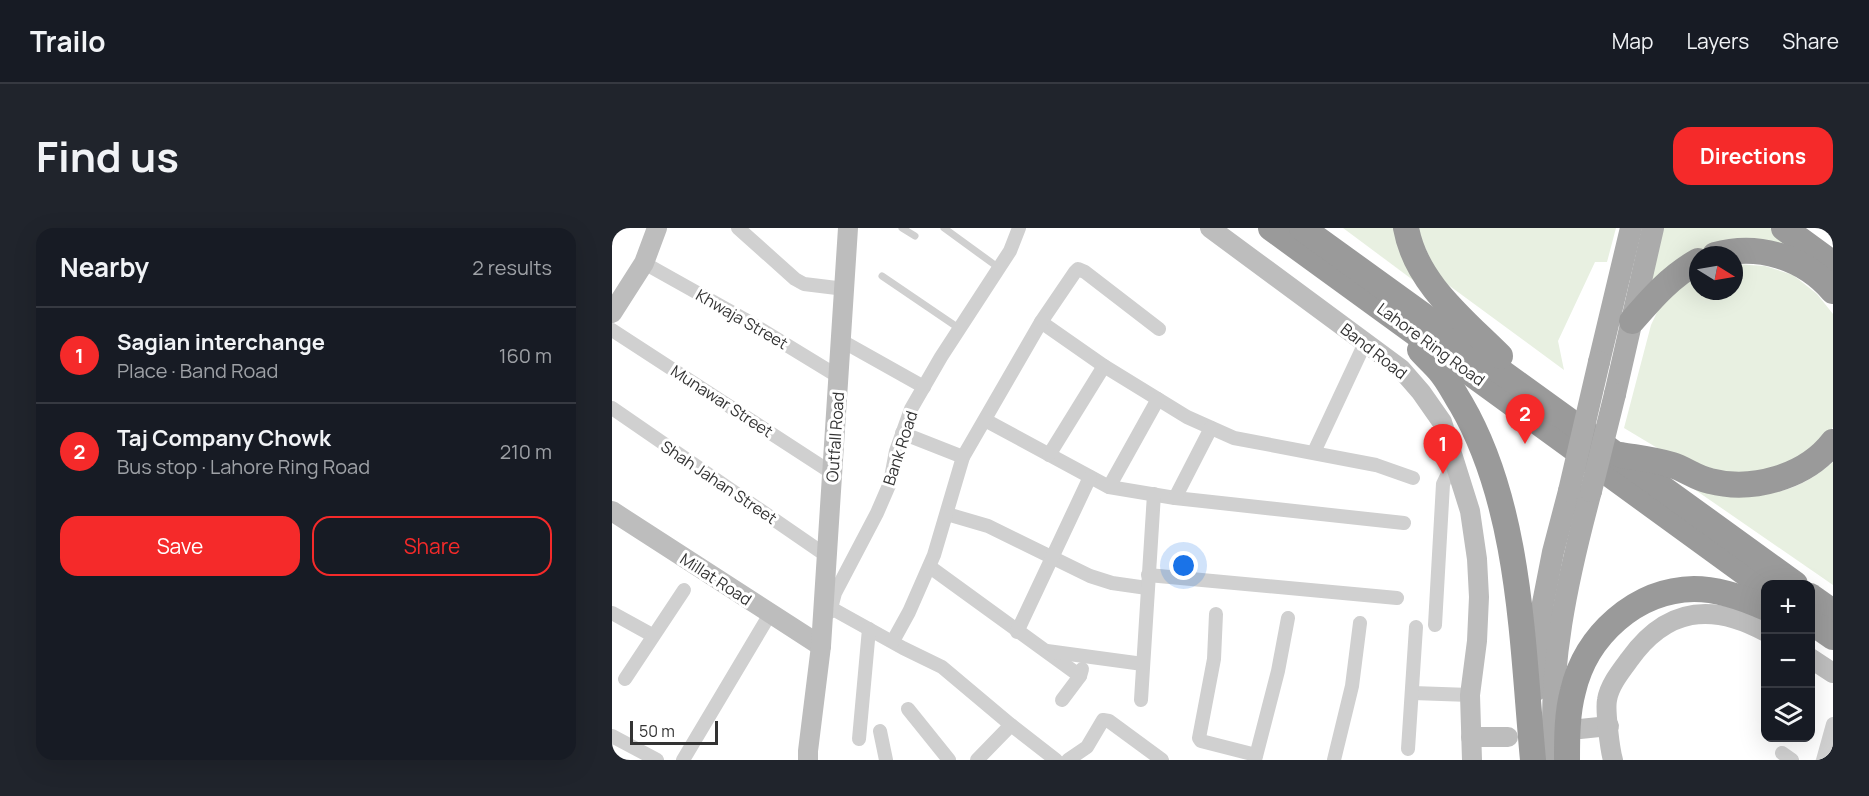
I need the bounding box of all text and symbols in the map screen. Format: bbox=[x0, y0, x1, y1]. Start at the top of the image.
text: Trailo bbox=[30, 22, 106, 60]
text: Map bbox=[1612, 27, 1653, 55]
text: Layers bbox=[1686, 27, 1749, 55]
text: Share bbox=[1782, 27, 1839, 55]
text: Find us bbox=[36, 127, 179, 185]
button: Directions bbox=[1673, 127, 1833, 185]
north arrow bbox=[1689, 246, 1743, 300]
text: Nearby bbox=[60, 249, 149, 285]
text: 2 results bbox=[472, 254, 552, 281]
street label: Khwaja Street bbox=[692, 284, 792, 354]
street label: Lahore Ring Road bbox=[1373, 297, 1489, 391]
street label: Band Road bbox=[1336, 318, 1412, 384]
text: Sagian interchange bbox=[117, 327, 325, 357]
text: 1 bbox=[75, 342, 84, 369]
text: 160 m bbox=[499, 342, 552, 369]
text: Place · Band Road bbox=[117, 357, 278, 384]
street label: Munawar Street bbox=[667, 360, 777, 442]
street label: Outfall Road bbox=[821, 391, 849, 483]
pin: 2 bbox=[1506, 394, 1544, 444]
street label: Bank Road bbox=[878, 408, 922, 488]
text: Taj Company Chowk bbox=[117, 423, 331, 453]
pin: 1 bbox=[1424, 424, 1462, 474]
street label: Shah Jahan Street bbox=[657, 435, 781, 529]
text: 2 bbox=[74, 438, 85, 465]
text: 210 m bbox=[500, 438, 552, 465]
text: Bus stop · Lahore Ring Road bbox=[117, 453, 370, 480]
button: Save bbox=[60, 516, 300, 576]
button: Share bbox=[312, 516, 552, 576]
street label: Millat Road bbox=[676, 548, 756, 610]
your location bbox=[1169, 551, 1198, 580]
map controls bbox=[1761, 580, 1815, 742]
button: + bbox=[1761, 580, 1815, 634]
button: − bbox=[1761, 634, 1815, 688]
button: layers bbox=[1761, 688, 1815, 742]
scale bar bbox=[630, 718, 718, 746]
text: 50 m bbox=[639, 720, 675, 742]

